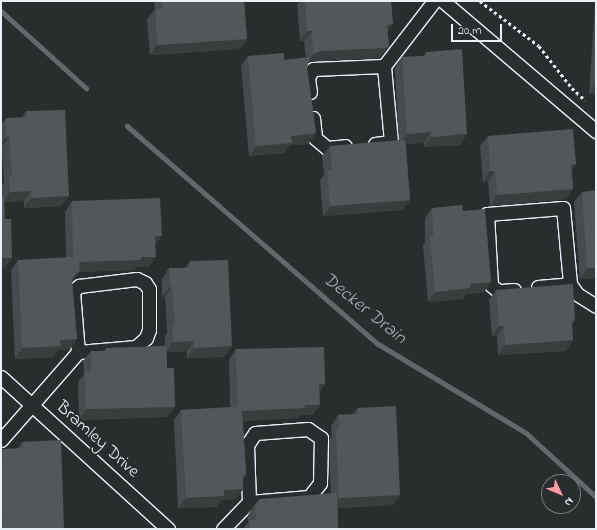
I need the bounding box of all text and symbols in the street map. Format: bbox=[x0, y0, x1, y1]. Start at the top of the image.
scale bar bbox=[453, 16, 504, 42]
text: 20 m bbox=[458, 22, 481, 40]
water label: Decker Drain bbox=[317, 268, 411, 350]
street label: Bramley Drive bbox=[51, 397, 143, 483]
north arrow bbox=[541, 474, 581, 514]
text: N bbox=[561, 493, 577, 510]

